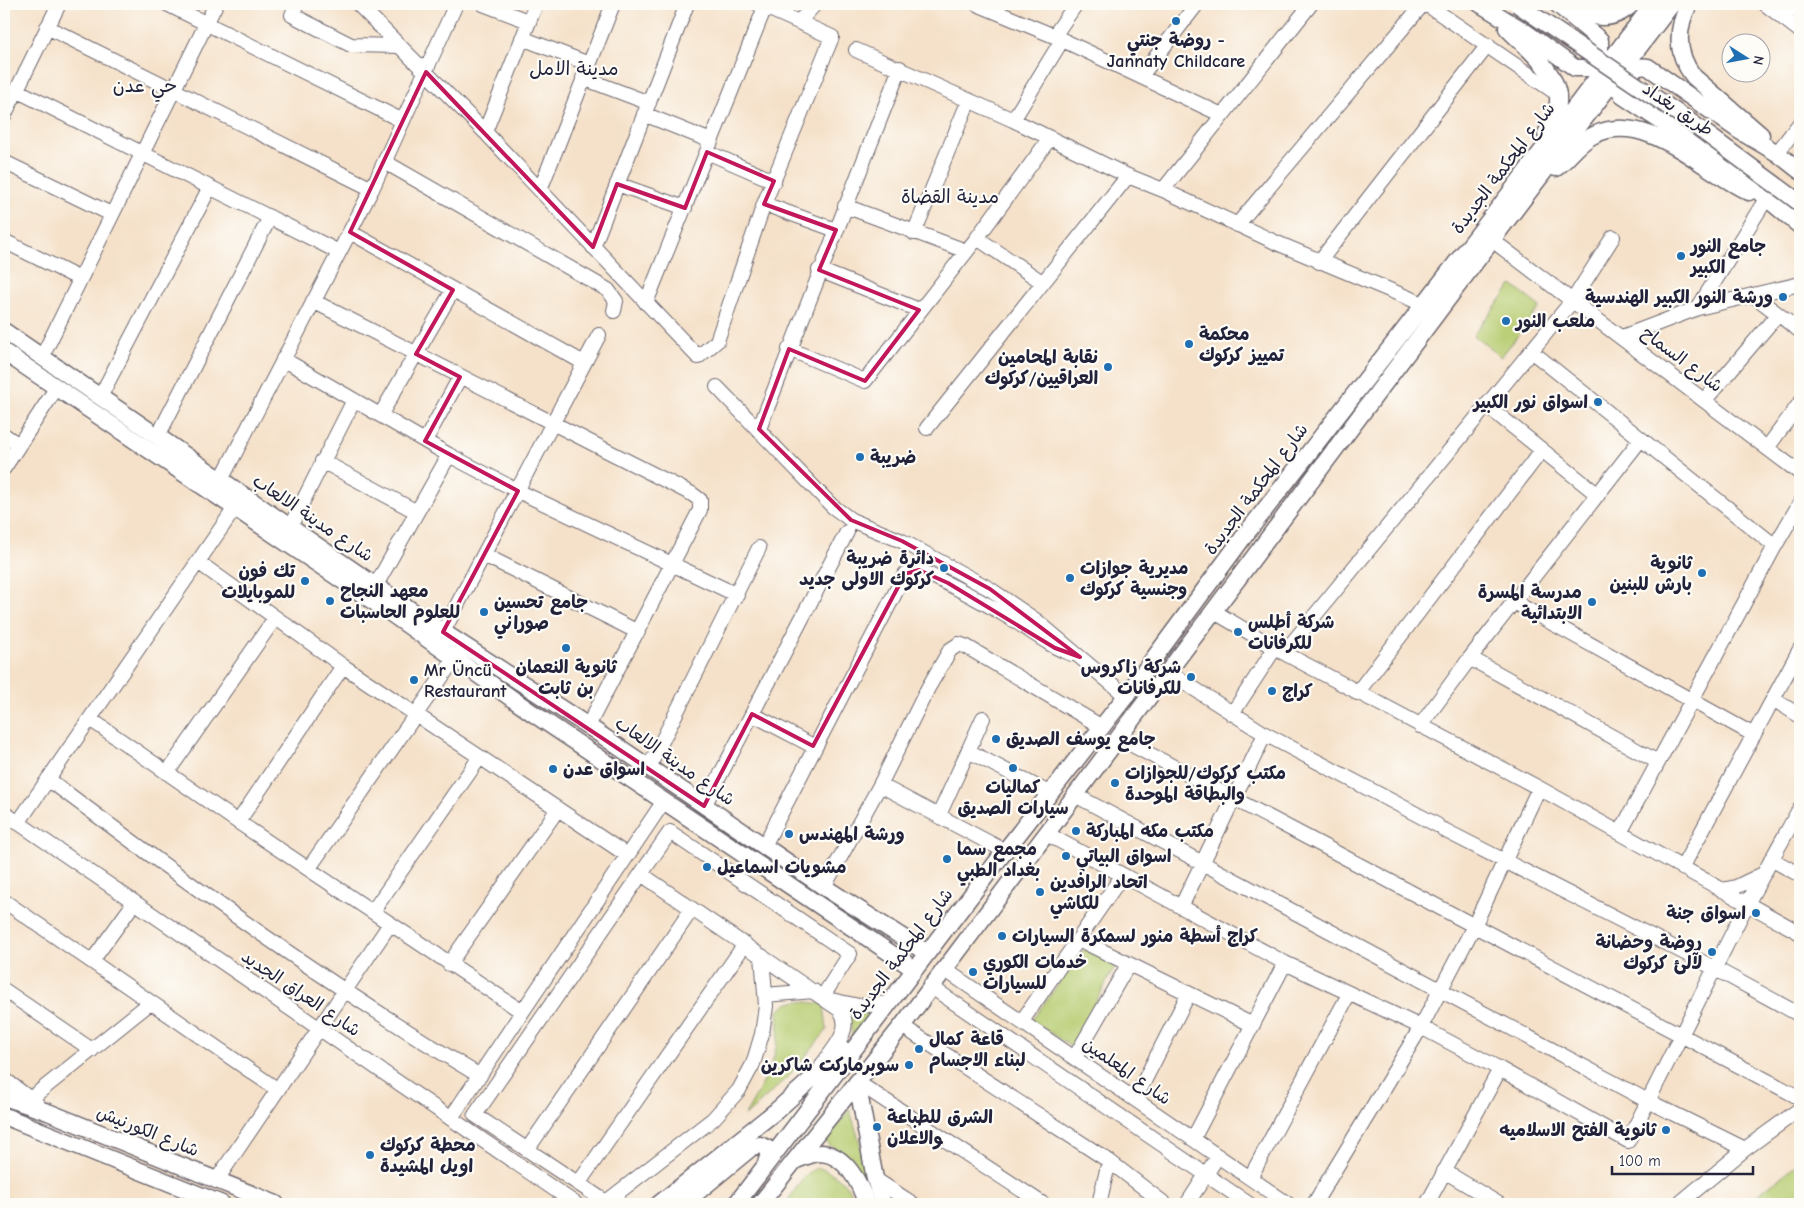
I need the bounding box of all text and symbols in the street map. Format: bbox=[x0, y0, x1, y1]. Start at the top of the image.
marker: روضة جنتي - Jannaty Childcare bbox=[1170, 15, 1182, 27]
place label: روضة جنتي - Jannaty Childcare bbox=[1107, 30, 1245, 72]
north arrow bbox=[1722, 32, 1772, 82]
text: N bbox=[1749, 54, 1767, 66]
district label: مدينة الامل bbox=[529, 58, 619, 80]
district label: حي عدن bbox=[113, 75, 177, 102]
street label: طريق بغداد bbox=[1638, 78, 1717, 141]
street label: شارع المحكمة الجديدة bbox=[1447, 99, 1560, 239]
district label: مدينة القضاة bbox=[901, 186, 999, 208]
place label: جامع النور الكبير bbox=[1689, 236, 1766, 278]
marker: جامع النور الكبير bbox=[1675, 250, 1687, 262]
place label: ورشة النور الكبير الهندسية bbox=[1585, 287, 1773, 309]
marker: ورشة النور الكبير الهندسية bbox=[1777, 291, 1789, 303]
place label: ملعب النور bbox=[1514, 311, 1595, 333]
marker: ملعب النور bbox=[1500, 315, 1512, 327]
street label: شارع السماح bbox=[1636, 322, 1727, 398]
place label: محكمة تمييز كركوك bbox=[1199, 324, 1285, 367]
marker: محكمة تمييز كركوك bbox=[1183, 338, 1195, 350]
place label: نقابة المحامين العراقيين/كركوك bbox=[985, 347, 1098, 390]
marker: نقابة المحامين العراقيين/كركوك bbox=[1102, 361, 1114, 373]
place label: اسواق نور الكبير bbox=[1472, 392, 1588, 413]
marker: اسواق نور الكبير bbox=[1592, 396, 1604, 408]
street label: شارع المحكمة الجديدة bbox=[1200, 420, 1313, 560]
place label: ضريبة bbox=[870, 447, 916, 468]
marker: ضريبة bbox=[854, 451, 866, 463]
street label: شارع مدينة الالعاب bbox=[248, 470, 377, 567]
place label: دائرة ضريبة كركوك الاولی جدید bbox=[799, 548, 934, 591]
place label: ثانوية بارش للبنين bbox=[1609, 553, 1694, 595]
place label: مديرية جوازات وجنسية كركوك bbox=[1080, 558, 1189, 601]
place label: تك فون للموبايلات bbox=[221, 561, 296, 604]
marker: دائرة ضريبة كركوك الاولی جدید bbox=[938, 562, 950, 574]
marker: ثانوية بارش للبنين bbox=[1696, 567, 1708, 579]
marker: مديرية جوازات وجنسية كركوك bbox=[1064, 572, 1076, 584]
marker: تك فون للموبايلات bbox=[299, 575, 311, 587]
place label: معهد النجاح للعلوم الحاسبات bbox=[340, 581, 460, 626]
place label: مدرسة المسرة الابتدائية bbox=[1478, 582, 1582, 624]
place label: جامع تحسين صوراني bbox=[494, 592, 588, 639]
marker: معهد النجاح للعلوم الحاسبات bbox=[324, 595, 336, 607]
marker: مدرسة المسرة الابتدائية bbox=[1586, 596, 1598, 608]
marker: جامع تحسين صوراني bbox=[478, 606, 490, 618]
place label: شركة أطلس للكرفانات bbox=[1248, 611, 1334, 654]
marker: شركة أطلس للكرفانات bbox=[1232, 626, 1244, 638]
marker: ثانوية النعمان بن ثابت bbox=[560, 642, 572, 654]
place label: ثانوية النعمان بن ثابت bbox=[516, 657, 618, 699]
place label: شركة زاكروس للكرفانات bbox=[1081, 657, 1181, 699]
place label: Mr Üncü Restaurant bbox=[424, 660, 508, 702]
marker: شركة زاكروس للكرفانات bbox=[1185, 671, 1197, 683]
marker: Mr Üncü Restaurant bbox=[408, 674, 420, 686]
place label: كراج bbox=[1282, 681, 1313, 702]
marker: كراج bbox=[1266, 685, 1278, 697]
street label: شارع مدينة الالعاب bbox=[610, 712, 738, 811]
place label: جامع يوسف الصديق bbox=[1006, 729, 1156, 752]
marker: جامع يوسف الصديق bbox=[990, 733, 1002, 745]
place label: اسواق عدن bbox=[563, 759, 645, 780]
marker: كماليات سيارات الصديق bbox=[1007, 762, 1019, 774]
marker: اسواق عدن bbox=[547, 763, 559, 775]
place label: مكتب كركوك/للجوازات والبطاقة الموحدة bbox=[1125, 763, 1286, 805]
place label: كماليات سيارات الصديق bbox=[957, 777, 1069, 819]
marker: مكتب كركوك/للجوازات والبطاقة الموحدة bbox=[1109, 777, 1121, 789]
place label: مكتب مكه المباركة bbox=[1086, 821, 1214, 842]
place label: ورشة المهندس bbox=[799, 824, 905, 845]
marker: مكتب مكه المباركة bbox=[1070, 825, 1082, 837]
marker: ورشة المهندس bbox=[783, 828, 795, 840]
place label: مجمع سما بغداد الطبي bbox=[957, 839, 1040, 886]
place label: اسواق البياتي bbox=[1076, 846, 1171, 872]
marker: اسواق البياتي bbox=[1060, 850, 1072, 862]
marker: مجمع سما بغداد الطبي bbox=[941, 853, 953, 865]
place label: مشويات اسماعيل bbox=[717, 857, 846, 878]
marker: مشويات اسماعيل bbox=[701, 861, 713, 873]
place label: اتحاد الرافدين للكاشي bbox=[1050, 872, 1148, 919]
street label: شارع المحكمة الجديدة bbox=[845, 885, 958, 1025]
marker: اتحاد الرافدين للكاشي bbox=[1034, 886, 1046, 898]
place label: اسواق جنة bbox=[1666, 903, 1746, 924]
marker: اسواق جنة bbox=[1750, 907, 1762, 919]
place label: كراج أسطة منور لسمكرة السيارات bbox=[1012, 925, 1258, 948]
marker: كراج أسطة منور لسمكرة السيارات bbox=[996, 930, 1008, 942]
place label: روضة وحضانة لآلئ كركوك bbox=[1595, 932, 1702, 975]
street label: شارع العراق الجديد bbox=[237, 946, 364, 1042]
marker: روضة وحضانة لآلئ كركوك bbox=[1706, 946, 1718, 958]
place label: خدمات الكوري للسيارات bbox=[983, 952, 1087, 994]
marker: خدمات الكوري للسيارات bbox=[967, 966, 979, 978]
place label: قاعة كمال لبناء الاجسام bbox=[929, 1029, 1026, 1074]
street label: شارع المعلمين bbox=[1078, 1033, 1175, 1110]
marker: قاعة كمال لبناء الاجسام bbox=[913, 1043, 925, 1055]
place label: سوبرماركت شاكرين bbox=[761, 1055, 899, 1076]
marker: سوبرماركت شاكرين bbox=[903, 1059, 915, 1071]
street label: شارع الكورنيش bbox=[93, 1101, 202, 1162]
place label: الشرق للطباعة والاعلان bbox=[887, 1107, 993, 1150]
place label: ثانوية الفتح الاسلاميه bbox=[1499, 1120, 1658, 1142]
marker: الشرق للطباعة والاعلان bbox=[871, 1121, 883, 1133]
marker: ثانوية الفتح الاسلاميه bbox=[1660, 1124, 1672, 1136]
place label: محطة كركوك اويل المشيدة bbox=[380, 1135, 476, 1177]
scale bar bbox=[1612, 1143, 1753, 1175]
marker: محطة كركوك اويل المشيدة bbox=[364, 1149, 376, 1161]
text: 100 m bbox=[1619, 1152, 1661, 1170]

